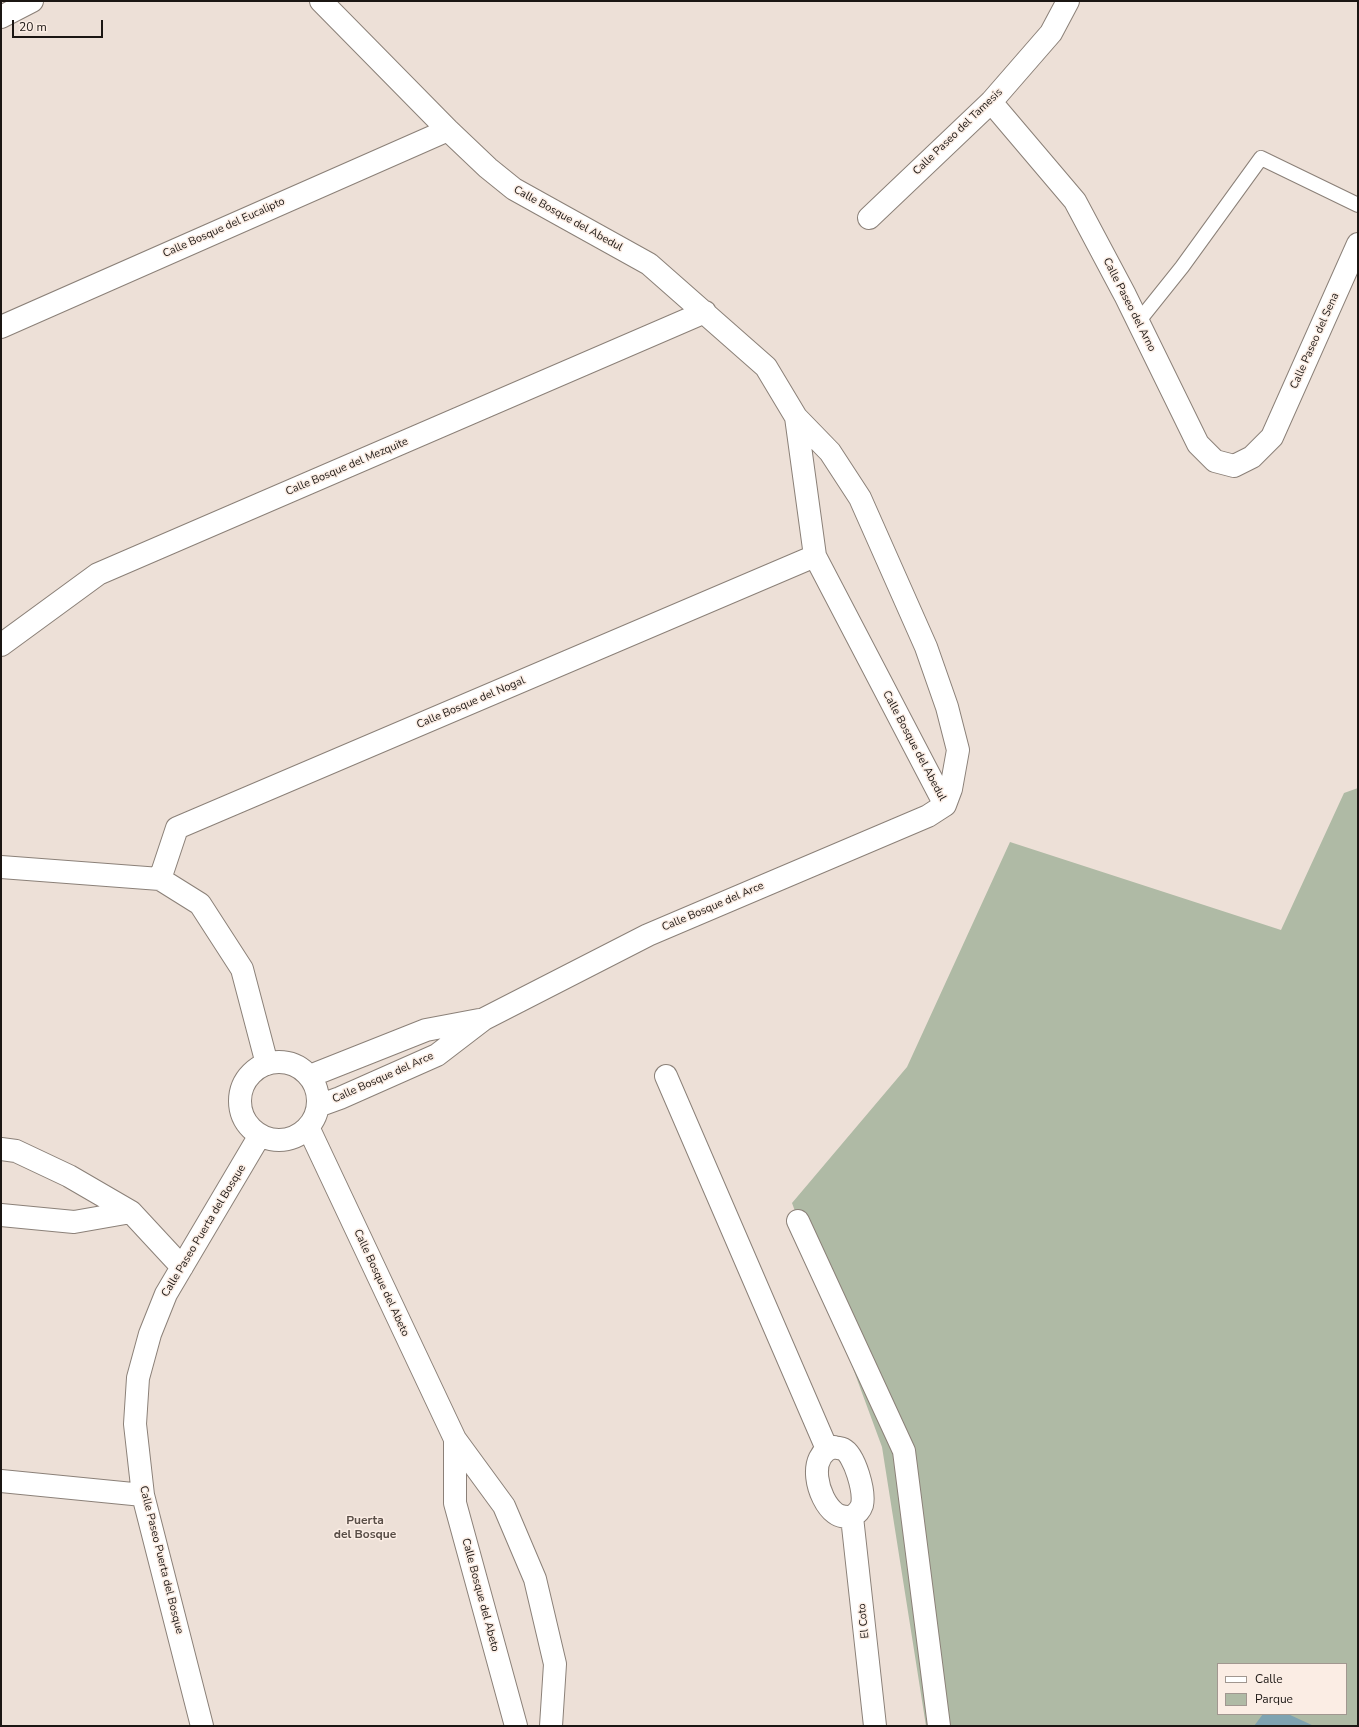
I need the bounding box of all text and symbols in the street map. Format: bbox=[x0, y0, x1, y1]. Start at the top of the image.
scale bar bbox=[14, 12, 105, 38]
text: 20 m bbox=[19, 19, 47, 35]
street label: Calle Paseo del Tamesis bbox=[911, 86, 1005, 178]
street label: Calle Bosque del Abedul bbox=[511, 183, 625, 255]
street label: Calle Bosque del Eucalipto bbox=[161, 195, 287, 261]
street label: Calle Paseo del Arno bbox=[1100, 256, 1158, 354]
street label: Calle Paseo del Sena bbox=[1288, 291, 1342, 391]
street label: Calle Bosque del Mezquite bbox=[284, 435, 410, 499]
street label: Calle Bosque del Nogal bbox=[415, 674, 527, 732]
street label: Calle Bosque del Abedul bbox=[879, 689, 949, 803]
street label: Calle Bosque del Arce bbox=[660, 880, 766, 934]
street label: Calle Bosque del Arce bbox=[330, 1050, 436, 1106]
street label: Calle Paseo Puerta del Bosque bbox=[159, 1162, 249, 1300]
street label: Calle Bosque del Abeto bbox=[350, 1227, 412, 1339]
street label: Calle Paseo Puerta del Bosque bbox=[136, 1485, 186, 1635]
district label: Puerta del Bosque bbox=[334, 1514, 396, 1542]
street label: Calle Bosque del Abeto bbox=[459, 1537, 501, 1653]
street label: El Coto bbox=[856, 1603, 872, 1639]
legend bbox=[1217, 1663, 1347, 1715]
text: Calle bbox=[1255, 1671, 1283, 1687]
text: Parque bbox=[1255, 1691, 1293, 1707]

